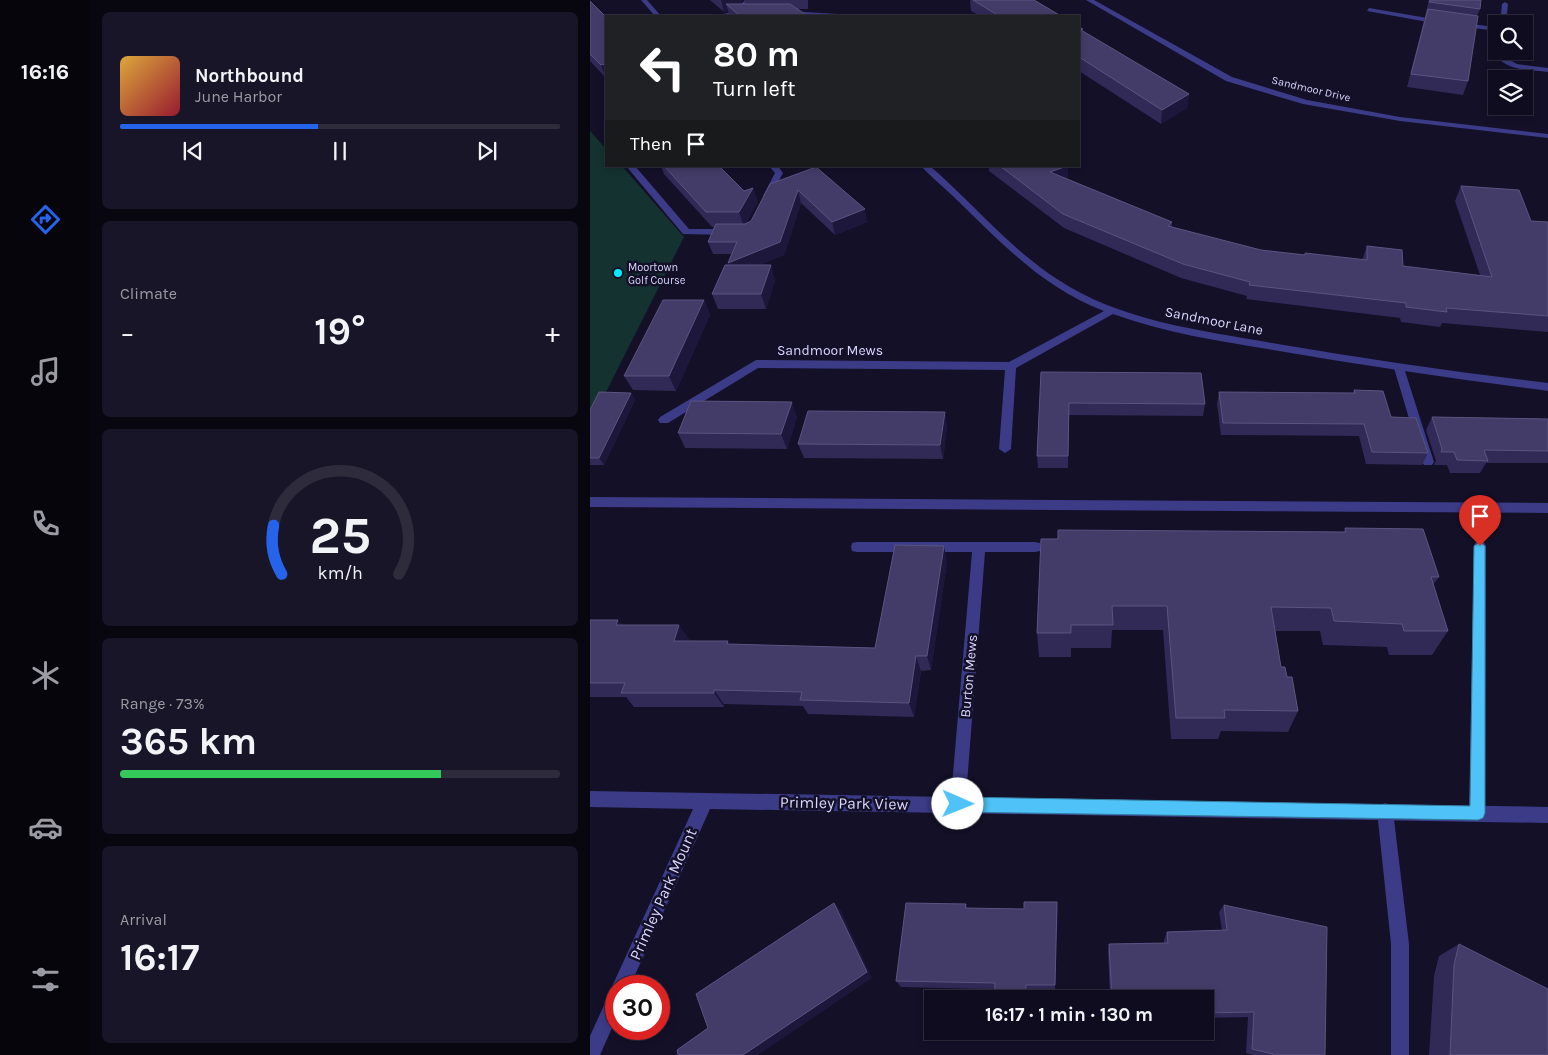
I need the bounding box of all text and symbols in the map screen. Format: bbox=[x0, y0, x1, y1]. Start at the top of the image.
map controls bbox=[1488, 15, 1533, 115]
button: search bbox=[1488, 15, 1533, 60]
text: 80 m bbox=[713, 34, 800, 75]
icon: left bbox=[630, 35, 695, 100]
text: 16:16 bbox=[21, 59, 69, 85]
text: Northbound bbox=[195, 65, 304, 87]
button: layers bbox=[1488, 70, 1533, 115]
street label: Sandmoor Drive bbox=[1270, 74, 1352, 104]
text: Turn left bbox=[713, 76, 796, 102]
text: June Harbor bbox=[195, 87, 282, 106]
icon: arrive bbox=[682, 130, 710, 158]
text: Then bbox=[630, 133, 672, 155]
icon: previous bbox=[179, 137, 207, 165]
icon: pause bbox=[326, 137, 354, 165]
icon: next bbox=[473, 137, 501, 165]
icon: directions bbox=[28, 202, 63, 237]
place label: Moortown Golf Course bbox=[628, 261, 686, 287]
marker: Moortown Golf Course bbox=[612, 267, 624, 279]
text: Climate bbox=[120, 284, 177, 303]
street label: Sandmoor Lane bbox=[1163, 303, 1265, 339]
text: 19° bbox=[314, 309, 366, 354]
text: − bbox=[120, 316, 135, 349]
text: + bbox=[545, 316, 560, 349]
street label: Sandmoor Mews bbox=[777, 342, 883, 359]
icon: music bbox=[28, 354, 63, 389]
pin bbox=[1459, 495, 1501, 546]
icon: arrive bbox=[1466, 502, 1494, 530]
text: 25 bbox=[309, 505, 371, 566]
icon: phone bbox=[28, 506, 63, 541]
text: km/h bbox=[317, 563, 363, 584]
street label: Burton Mews bbox=[957, 634, 981, 718]
icon: climate bbox=[28, 658, 63, 693]
text: Range · 73% bbox=[120, 694, 205, 713]
text: 365 km bbox=[120, 719, 257, 764]
position arrow bbox=[931, 777, 983, 829]
street label: Primley Park View bbox=[780, 792, 909, 814]
icon: car bbox=[28, 810, 63, 845]
street label: Primley Park Mount bbox=[625, 825, 701, 963]
text: Arrival bbox=[120, 910, 167, 929]
text: 16:17 bbox=[120, 935, 199, 980]
icon: filters bbox=[28, 962, 63, 997]
speed limit sign: 30 bbox=[605, 975, 670, 1040]
text: 16:17 · 1 min · 130 m bbox=[985, 1004, 1153, 1026]

